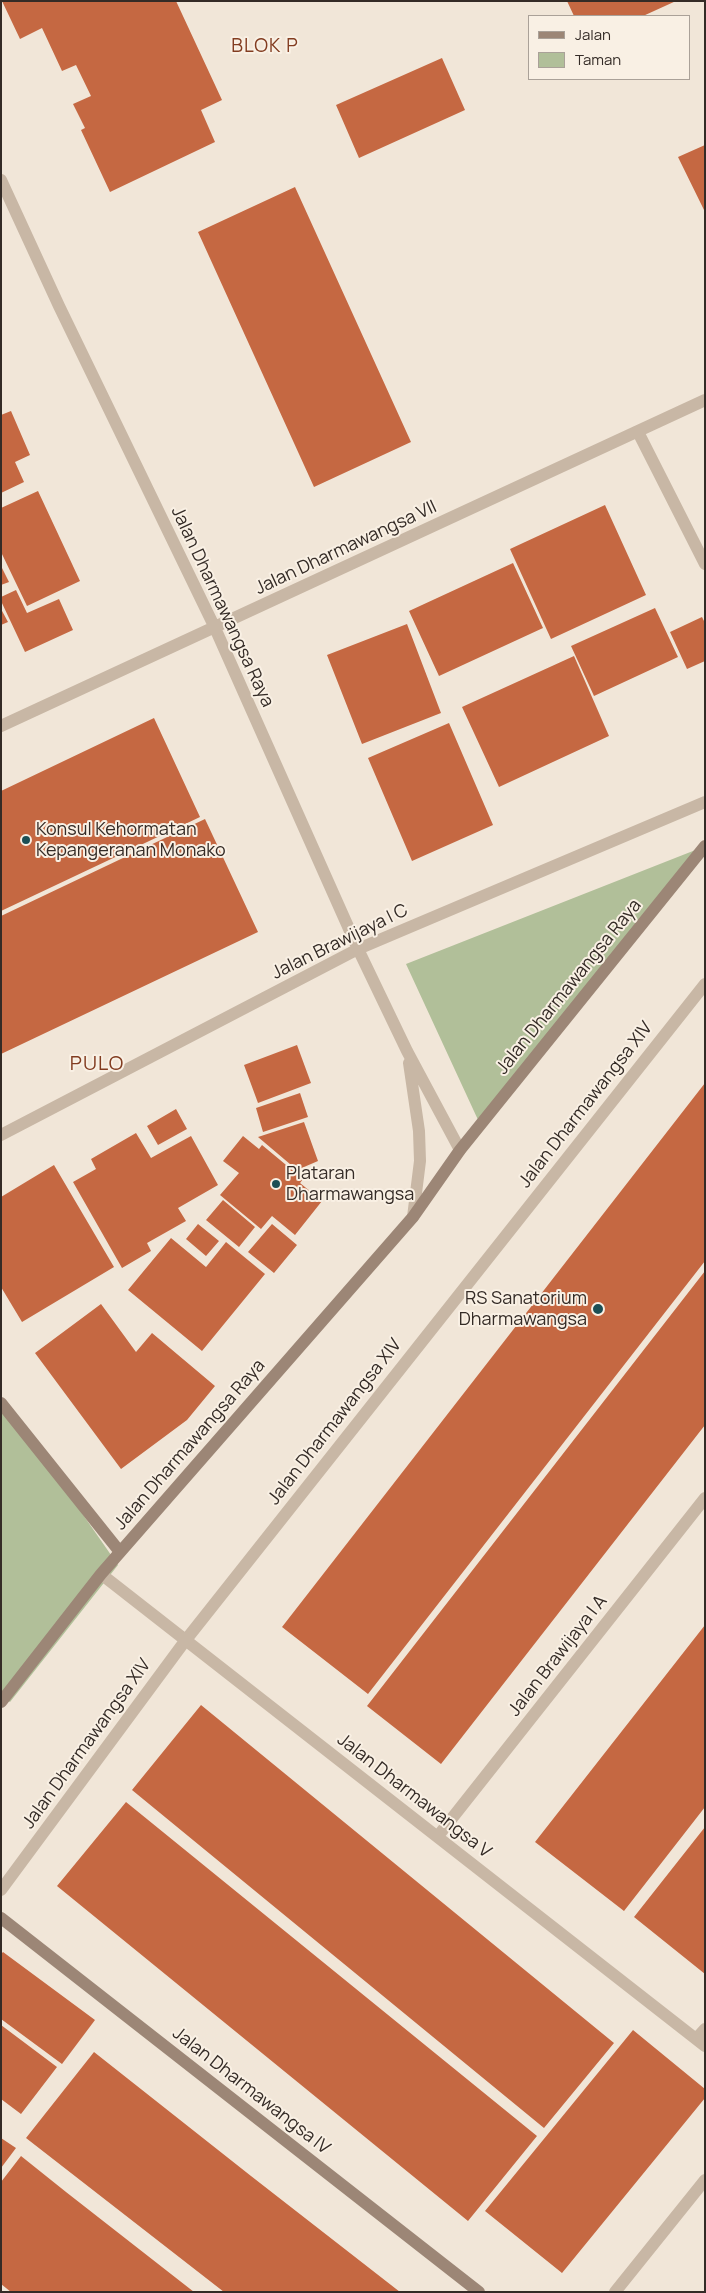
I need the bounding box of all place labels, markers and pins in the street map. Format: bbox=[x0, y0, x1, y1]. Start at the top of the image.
place label: Konsul Kehormatan Kepangeranan Monako bbox=[36, 819, 226, 862]
marker: Konsul Kehormatan Kepangeranan Monako bbox=[20, 834, 32, 846]
place label: Plataran Dharmawangsa bbox=[286, 1163, 414, 1206]
marker: Plataran Dharmawangsa bbox=[270, 1178, 282, 1190]
place label: RS Sanatorium Dharmawangsa bbox=[459, 1288, 587, 1330]
marker: RS Sanatorium Dharmawangsa bbox=[591, 1302, 605, 1316]

